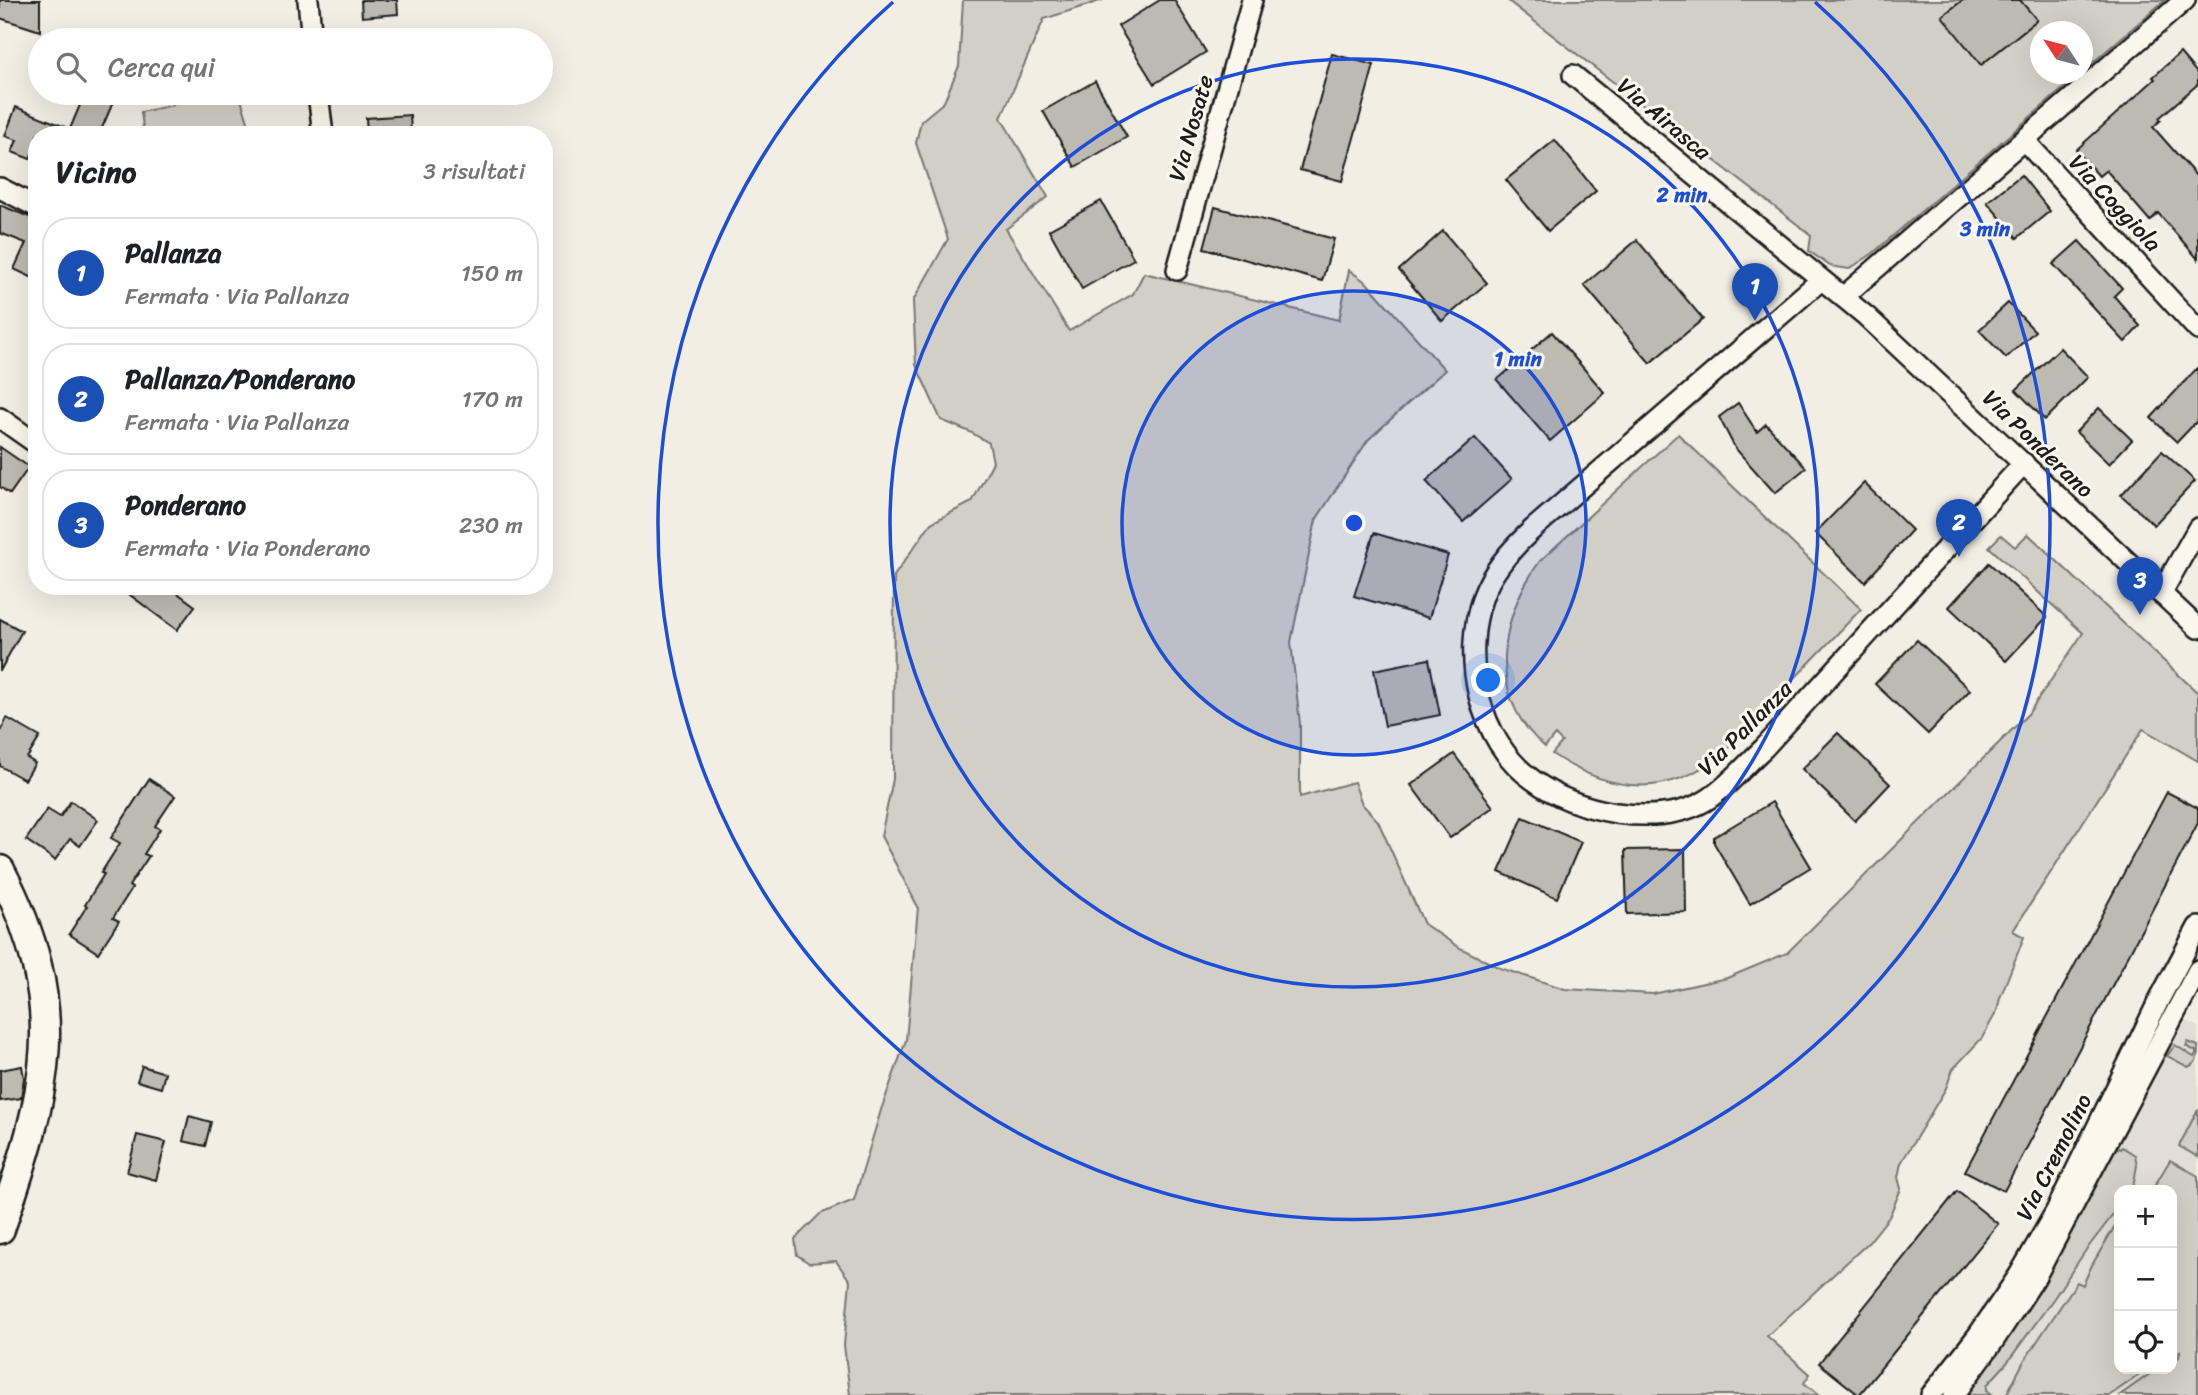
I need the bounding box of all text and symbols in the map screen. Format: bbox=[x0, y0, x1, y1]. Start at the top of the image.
north arrow bbox=[2030, 21, 2093, 84]
search box bbox=[28, 28, 553, 105]
text: Cerca qui bbox=[108, 44, 215, 90]
icon: search bbox=[52, 48, 90, 86]
street label: Via Airasca bbox=[1607, 67, 1721, 171]
street label: Via Nosate bbox=[1156, 70, 1226, 186]
street label: Via Coggiola bbox=[2058, 144, 2172, 262]
text: Vicino bbox=[56, 145, 136, 199]
text: 3 risultati bbox=[423, 151, 525, 192]
text: 2 min bbox=[1656, 176, 1708, 214]
text: 3 min bbox=[1959, 210, 2011, 248]
text: Pallanza bbox=[125, 230, 221, 276]
text: 1 bbox=[76, 253, 86, 294]
text: 150 m bbox=[461, 253, 523, 294]
pin: 1 bbox=[1732, 263, 1778, 321]
text: Fermata · Via Pallanza bbox=[125, 276, 349, 317]
text: 1 min bbox=[1494, 340, 1543, 378]
text: Pallanza/Ponderano bbox=[125, 356, 355, 402]
text: 2 bbox=[74, 379, 88, 420]
text: 170 m bbox=[462, 379, 523, 420]
street label: Via Ponderano bbox=[1972, 379, 2104, 509]
text: Fermata · Via Pallanza bbox=[125, 402, 349, 443]
text: Ponderano bbox=[125, 482, 246, 528]
pin: 2 bbox=[1936, 499, 1982, 557]
text: 3 bbox=[75, 505, 87, 546]
text: 230 m bbox=[459, 505, 523, 546]
centre of rings bbox=[1342, 511, 1366, 535]
text: Fermata · Via Ponderano bbox=[125, 528, 370, 569]
pin: 3 bbox=[2117, 557, 2163, 615]
your location bbox=[1471, 663, 1505, 697]
street label: Via Pallanza bbox=[1687, 670, 1803, 786]
street label: Via Cremolino bbox=[2004, 1086, 2104, 1228]
map controls bbox=[2114, 1185, 2177, 1374]
button: + bbox=[2114, 1185, 2177, 1248]
button: − bbox=[2114, 1248, 2177, 1311]
button: locate bbox=[2114, 1311, 2177, 1374]

